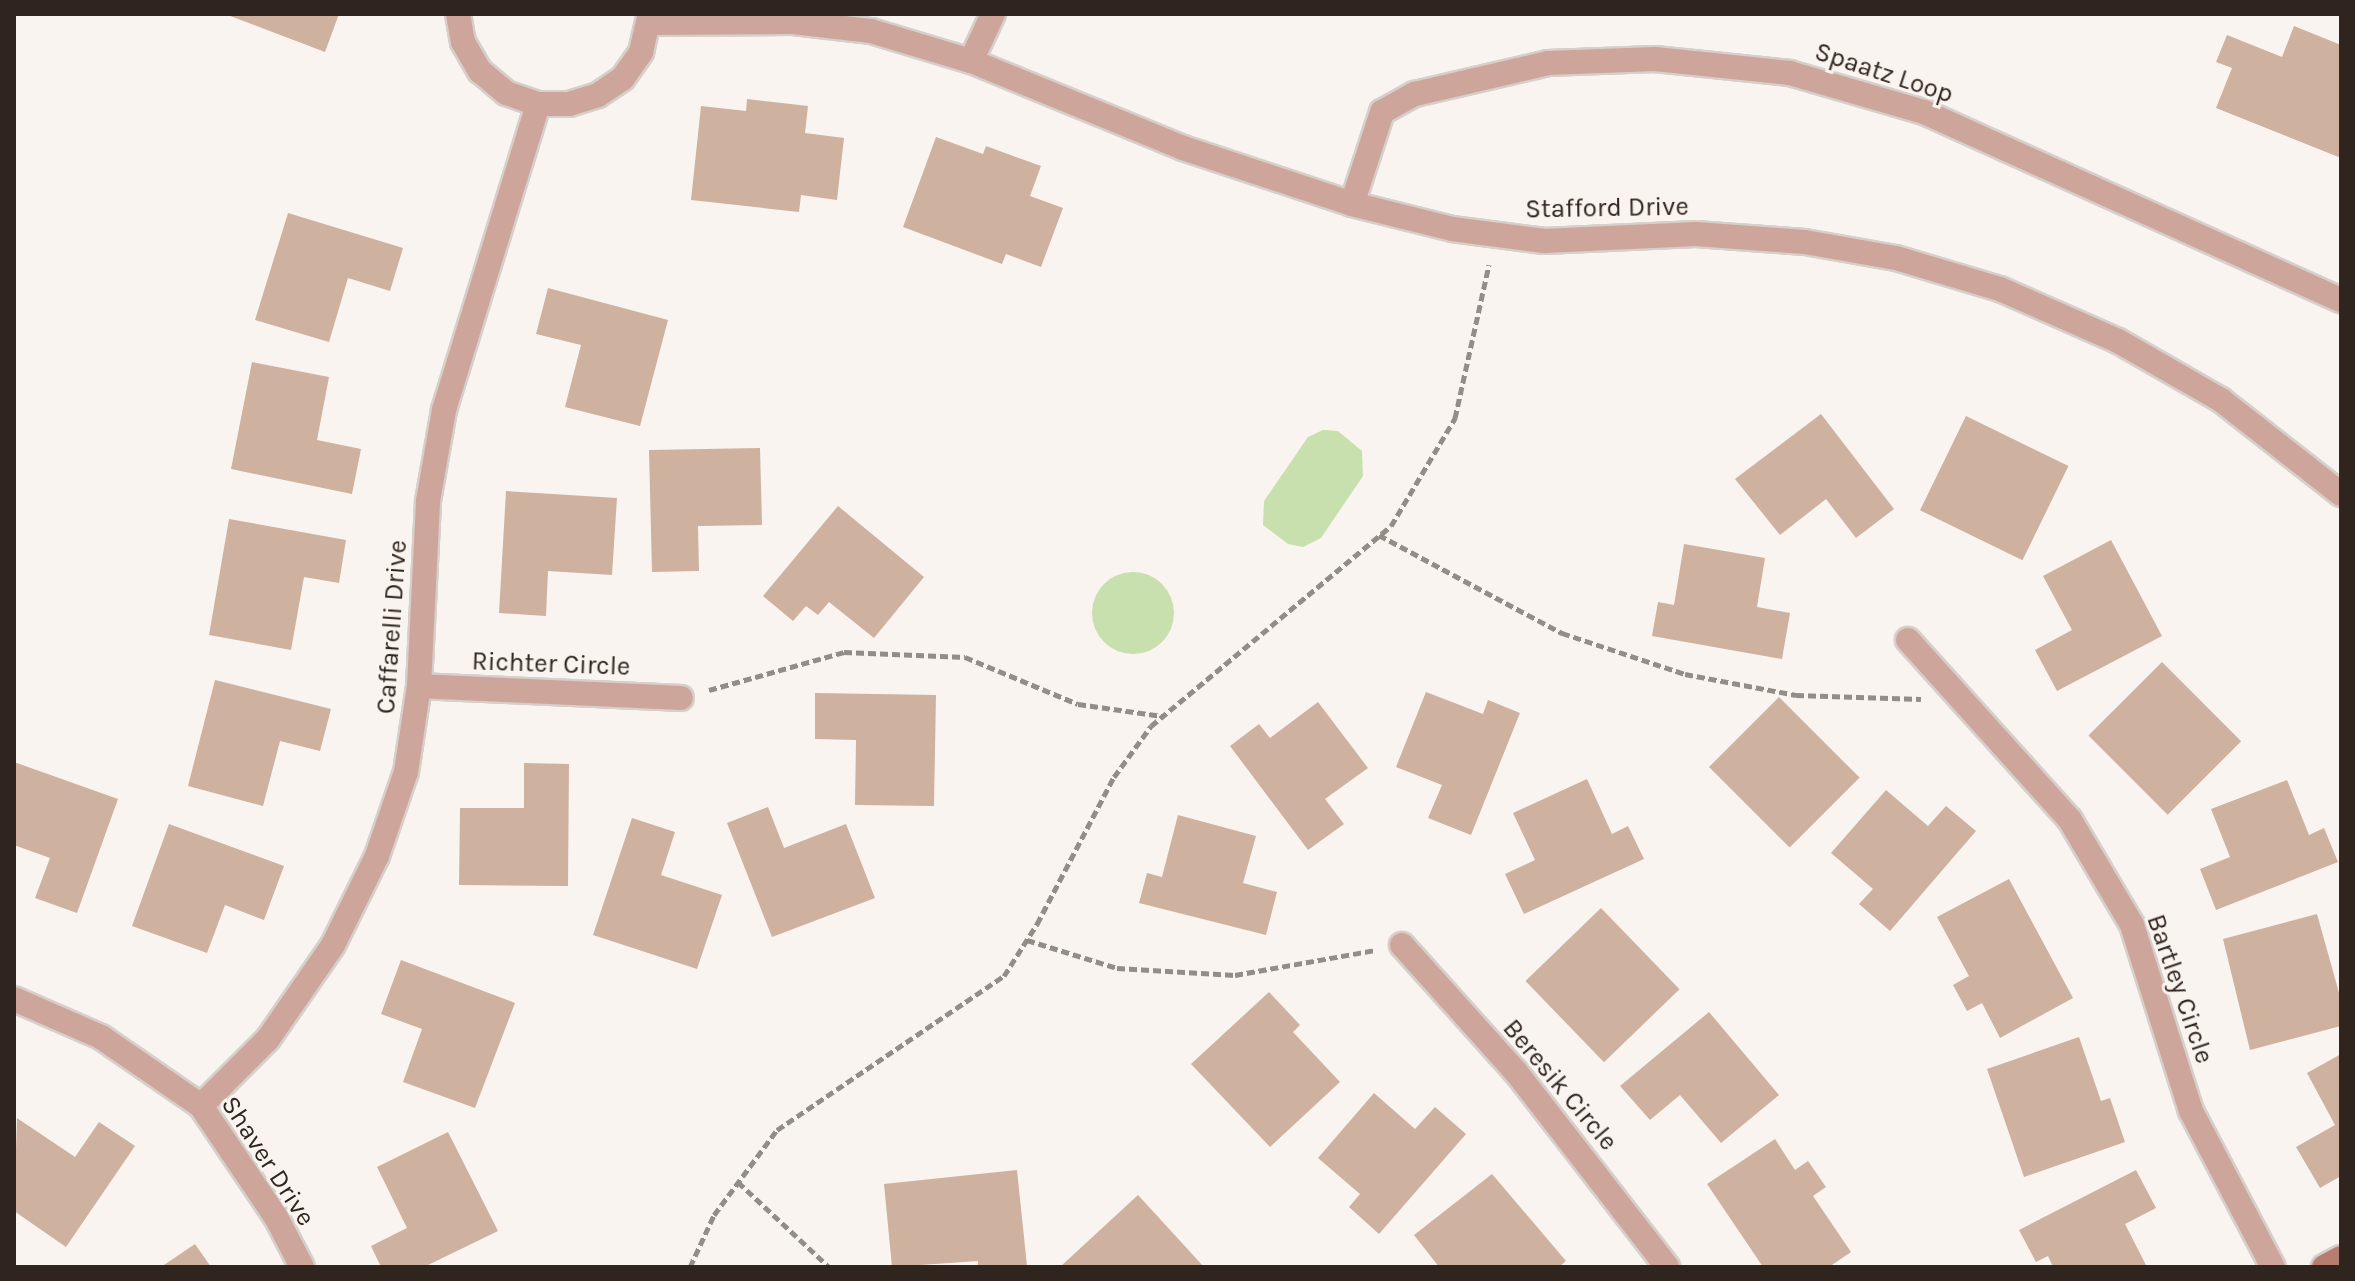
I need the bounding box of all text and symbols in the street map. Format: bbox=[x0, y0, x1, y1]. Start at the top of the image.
street label: Spaatz Loop bbox=[1811, 36, 1957, 110]
street label: Stafford Drive bbox=[1525, 191, 1689, 225]
street label: Caffarelli Drive bbox=[370, 539, 414, 715]
street label: Richter Circle bbox=[471, 646, 631, 682]
street label: Bartley Circle bbox=[2140, 910, 2220, 1068]
street label: Beresik Circle bbox=[1496, 1013, 1624, 1157]
street label: Shaver Drive bbox=[214, 1090, 322, 1232]

